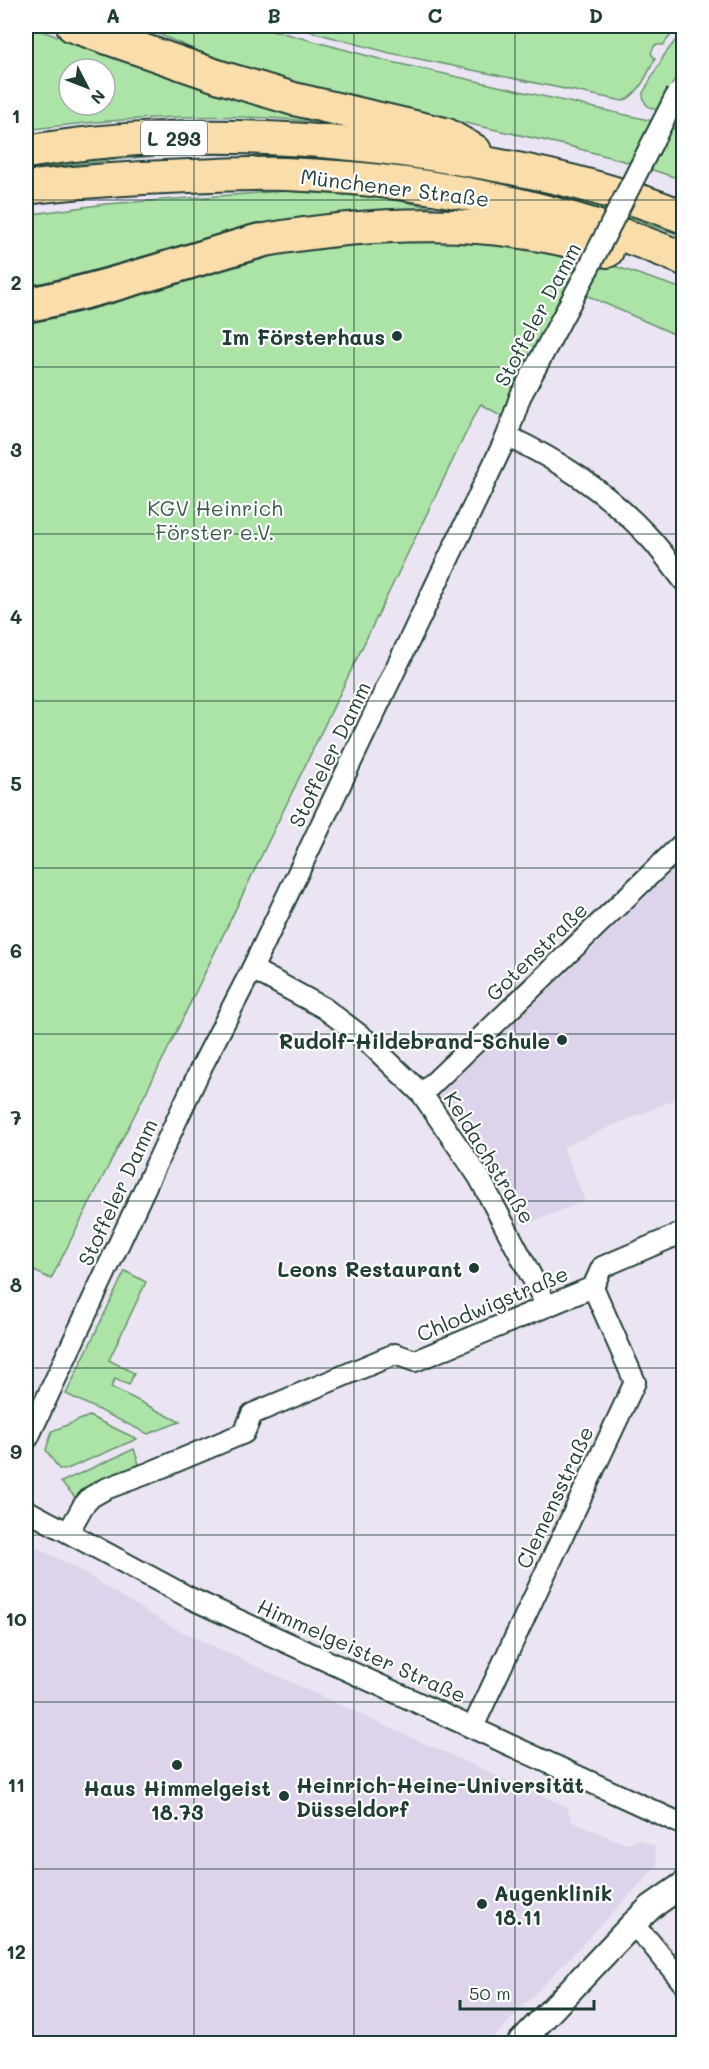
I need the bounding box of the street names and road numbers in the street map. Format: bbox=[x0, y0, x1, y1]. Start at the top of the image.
road number: L 293 bbox=[141, 121, 207, 155]
street label: Münchener Straße bbox=[299, 162, 491, 212]
street label: Stoffeler Damm bbox=[488, 237, 586, 391]
street label: Stoffeler Damm bbox=[282, 676, 376, 832]
street label: Gotenstraße bbox=[479, 896, 593, 1006]
street label: Keldachstraße bbox=[439, 1086, 541, 1228]
street label: Stoffeler Damm bbox=[71, 1114, 163, 1270]
street label: Chlodwigstraße bbox=[412, 1259, 572, 1347]
street label: Clemensstraße bbox=[509, 1421, 599, 1573]
street label: Himmelgeister Straße bbox=[254, 1592, 470, 1708]

